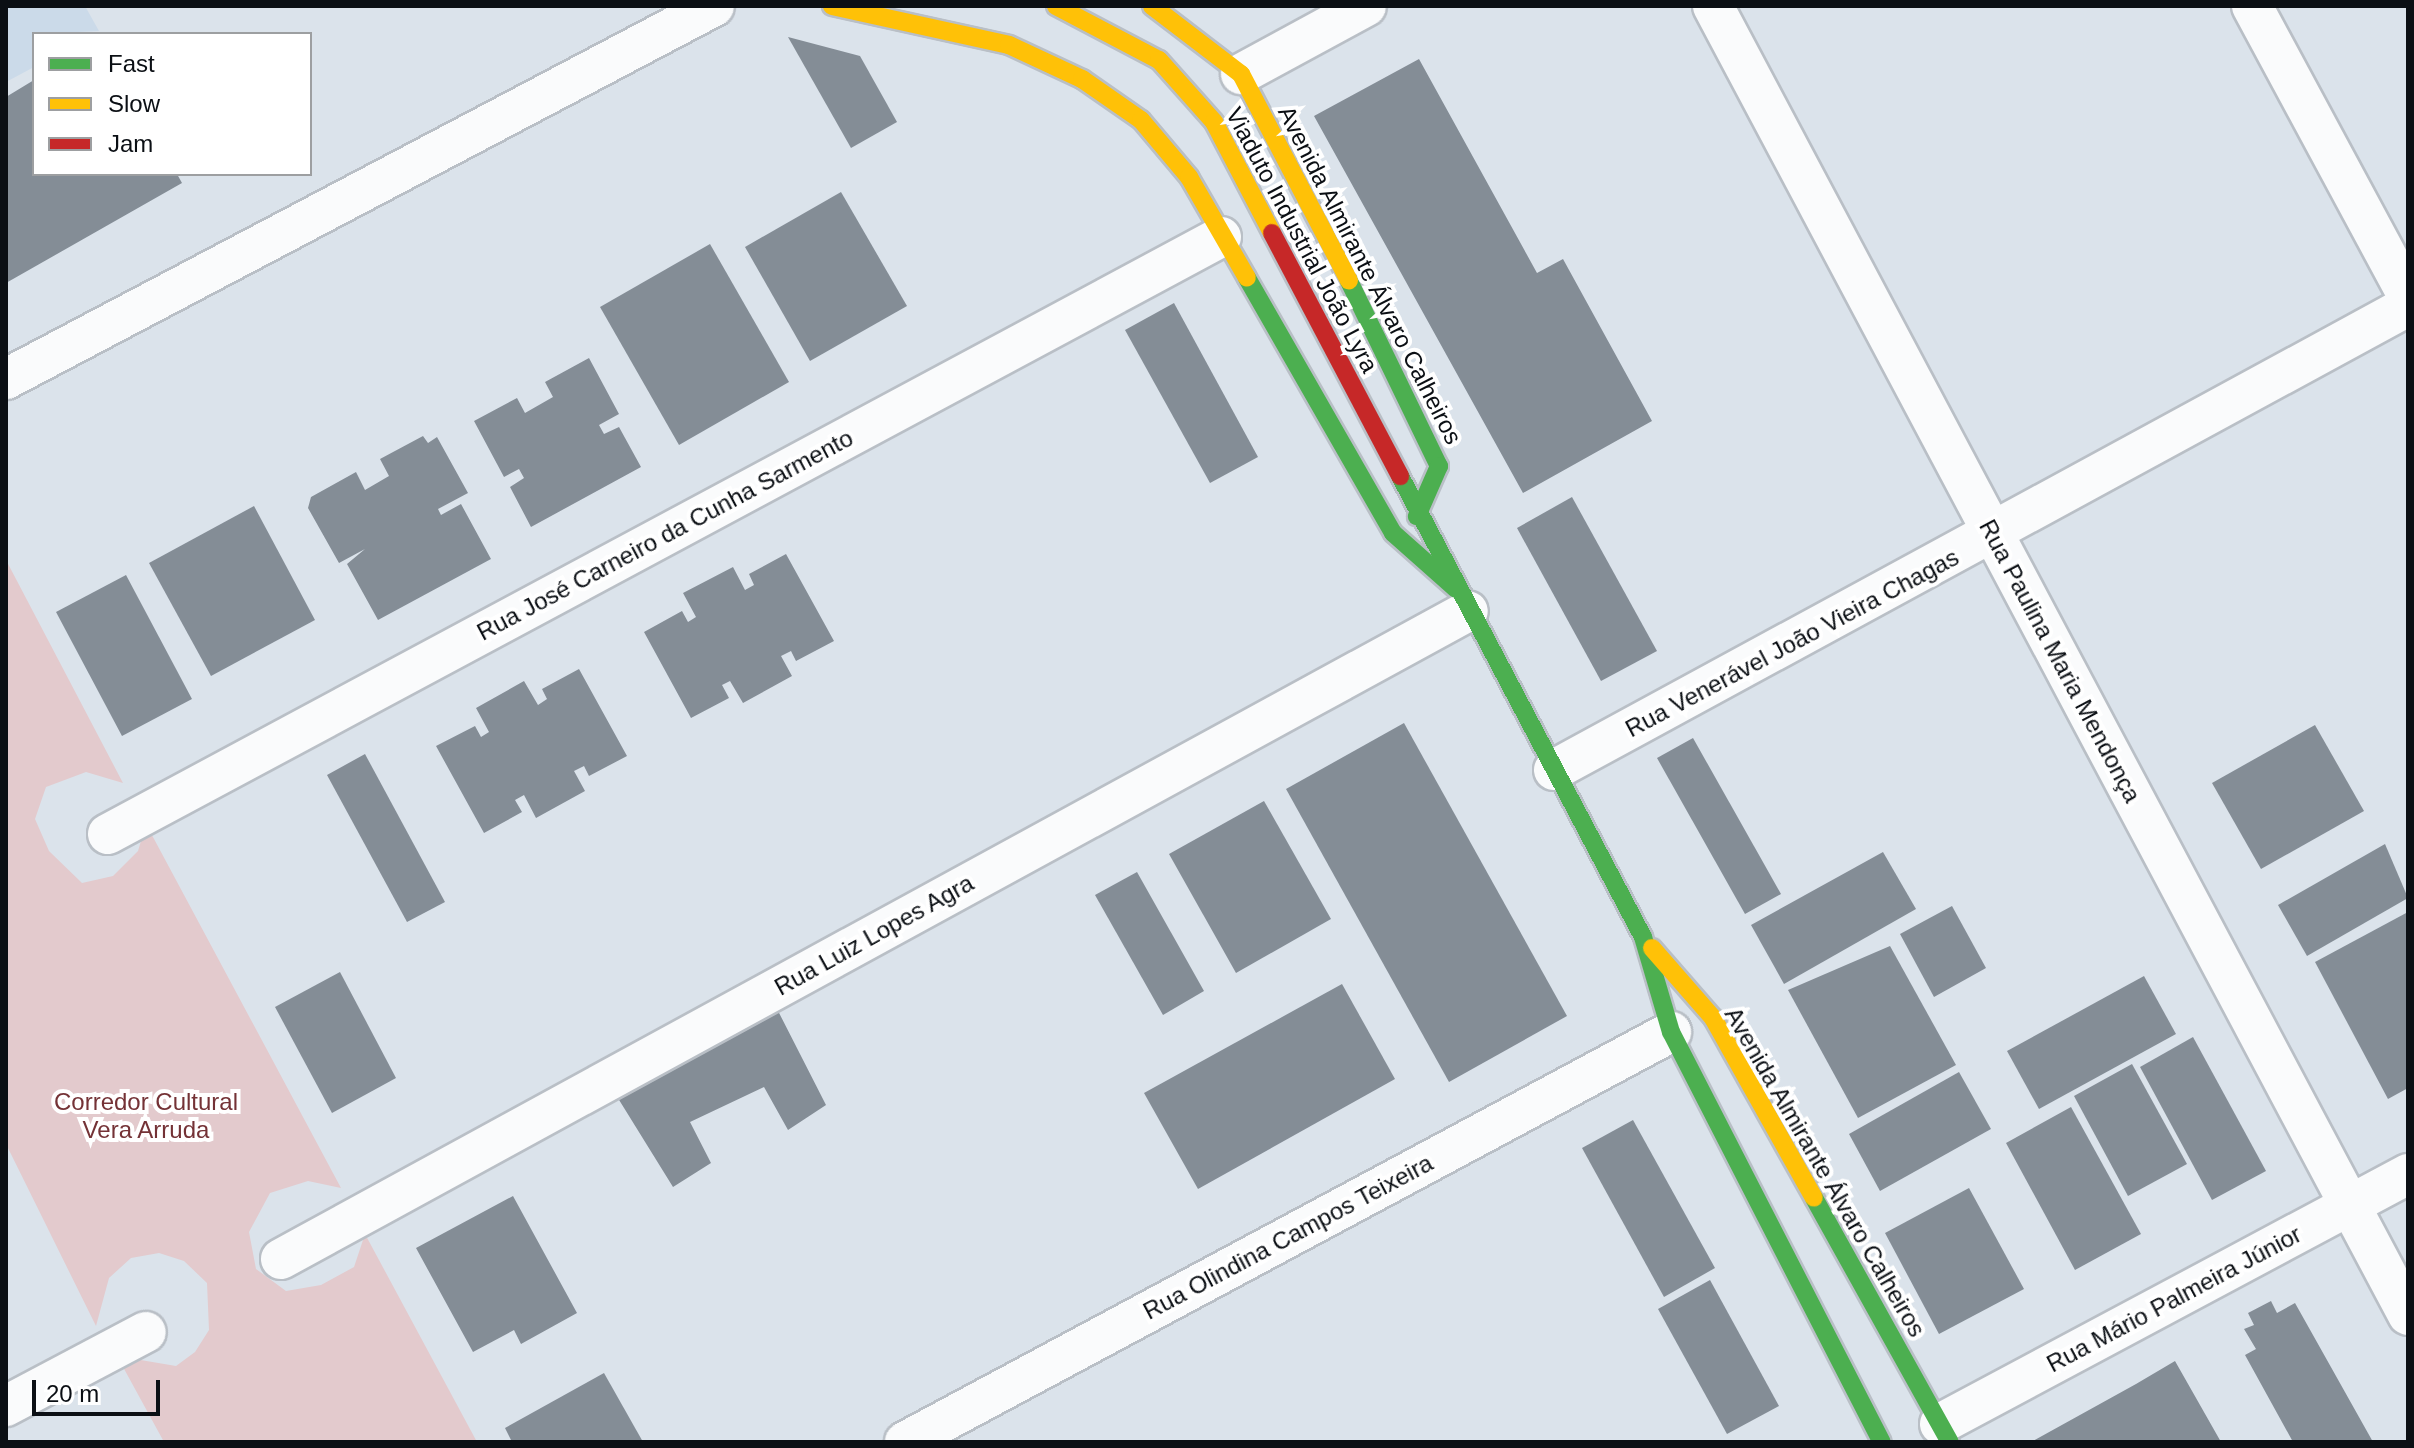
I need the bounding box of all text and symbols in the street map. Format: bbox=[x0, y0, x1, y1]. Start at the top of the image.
legend bbox=[32, 32, 312, 176]
text: Fast bbox=[108, 50, 155, 77]
text: Slow bbox=[108, 90, 160, 117]
street label: Avenida Almirante Álvaro Calheiros bbox=[1272, 100, 1468, 450]
street label: Viaduto Industrial João Lyra bbox=[1220, 102, 1384, 378]
text: Jam bbox=[108, 130, 153, 157]
street label: Rua José Carneiro da Cunha Sarmento bbox=[472, 423, 858, 647]
street label: Rua Paulina Maria Mendonça bbox=[1973, 515, 2147, 807]
street label: Rua Venerável João Vieira Chagas bbox=[1621, 543, 1963, 743]
street label: Rua Luiz Lopes Agra bbox=[769, 868, 979, 1002]
street label: Avenida Almirante Álvaro Calheiros bbox=[1718, 1002, 1932, 1342]
park label: Corredor Cultural Vera Arruda bbox=[54, 1088, 238, 1144]
street label: Rua Olindina Campos Teixeira bbox=[1138, 1148, 1438, 1326]
street label: Rua Mário Palmeira Júnior bbox=[2042, 1220, 2306, 1378]
scale bar bbox=[36, 1364, 164, 1414]
text: 20 m bbox=[46, 1380, 99, 1407]

